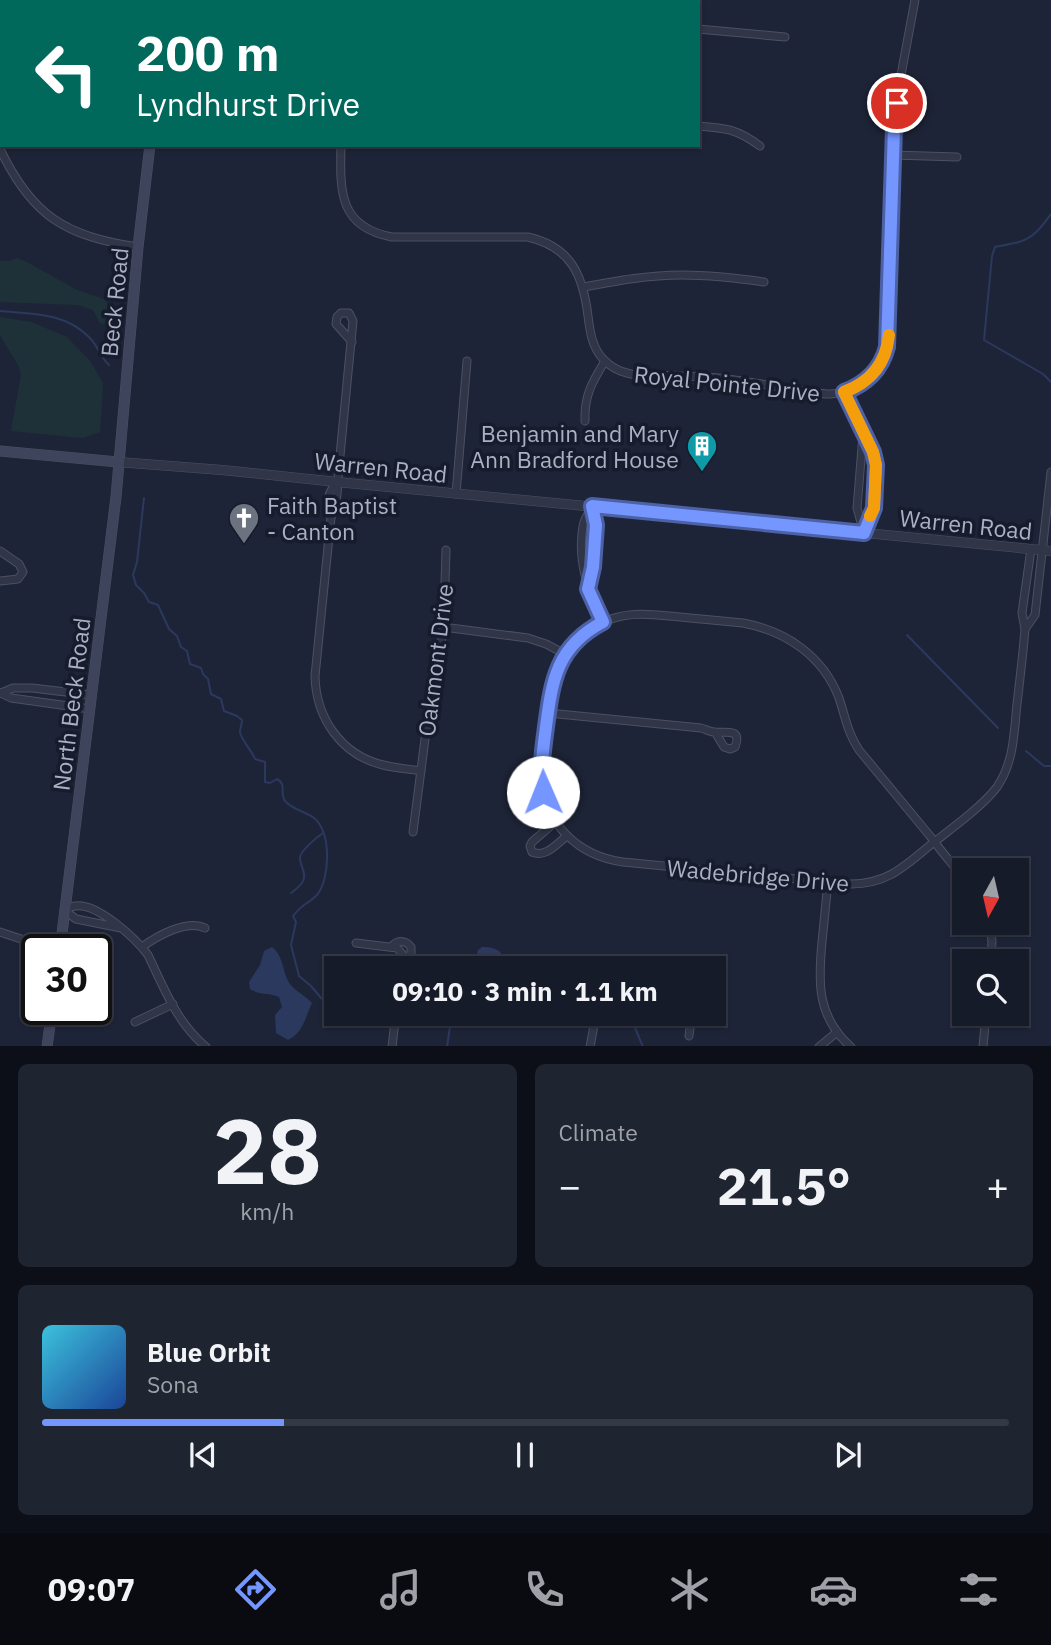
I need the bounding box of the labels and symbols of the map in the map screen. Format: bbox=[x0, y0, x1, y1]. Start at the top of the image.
pin bbox=[867, 73, 927, 133]
street label: Beck Road bbox=[93, 246, 135, 358]
street label: Royal Pointe Drive bbox=[633, 358, 821, 408]
place label: Benjamin and Mary Ann Bradford House bbox=[470, 418, 680, 474]
building icon: Benjamin and Mary Ann Bradford House bbox=[685, 429, 719, 473]
street label: Warren Road bbox=[313, 445, 449, 489]
place label: Faith Baptist - Canton bbox=[267, 490, 397, 546]
church icon: Faith Baptist - Canton bbox=[227, 501, 261, 545]
street label: Warren Road bbox=[898, 502, 1034, 546]
street label: Oakmont Drive bbox=[411, 582, 459, 738]
street label: North Beck Road bbox=[46, 616, 96, 792]
position arrow bbox=[506, 755, 580, 829]
street label: Wadebridge Drive bbox=[666, 852, 850, 898]
north arrow bbox=[952, 858, 1029, 934]
speed limit sign: 30 bbox=[21, 934, 112, 1025]

